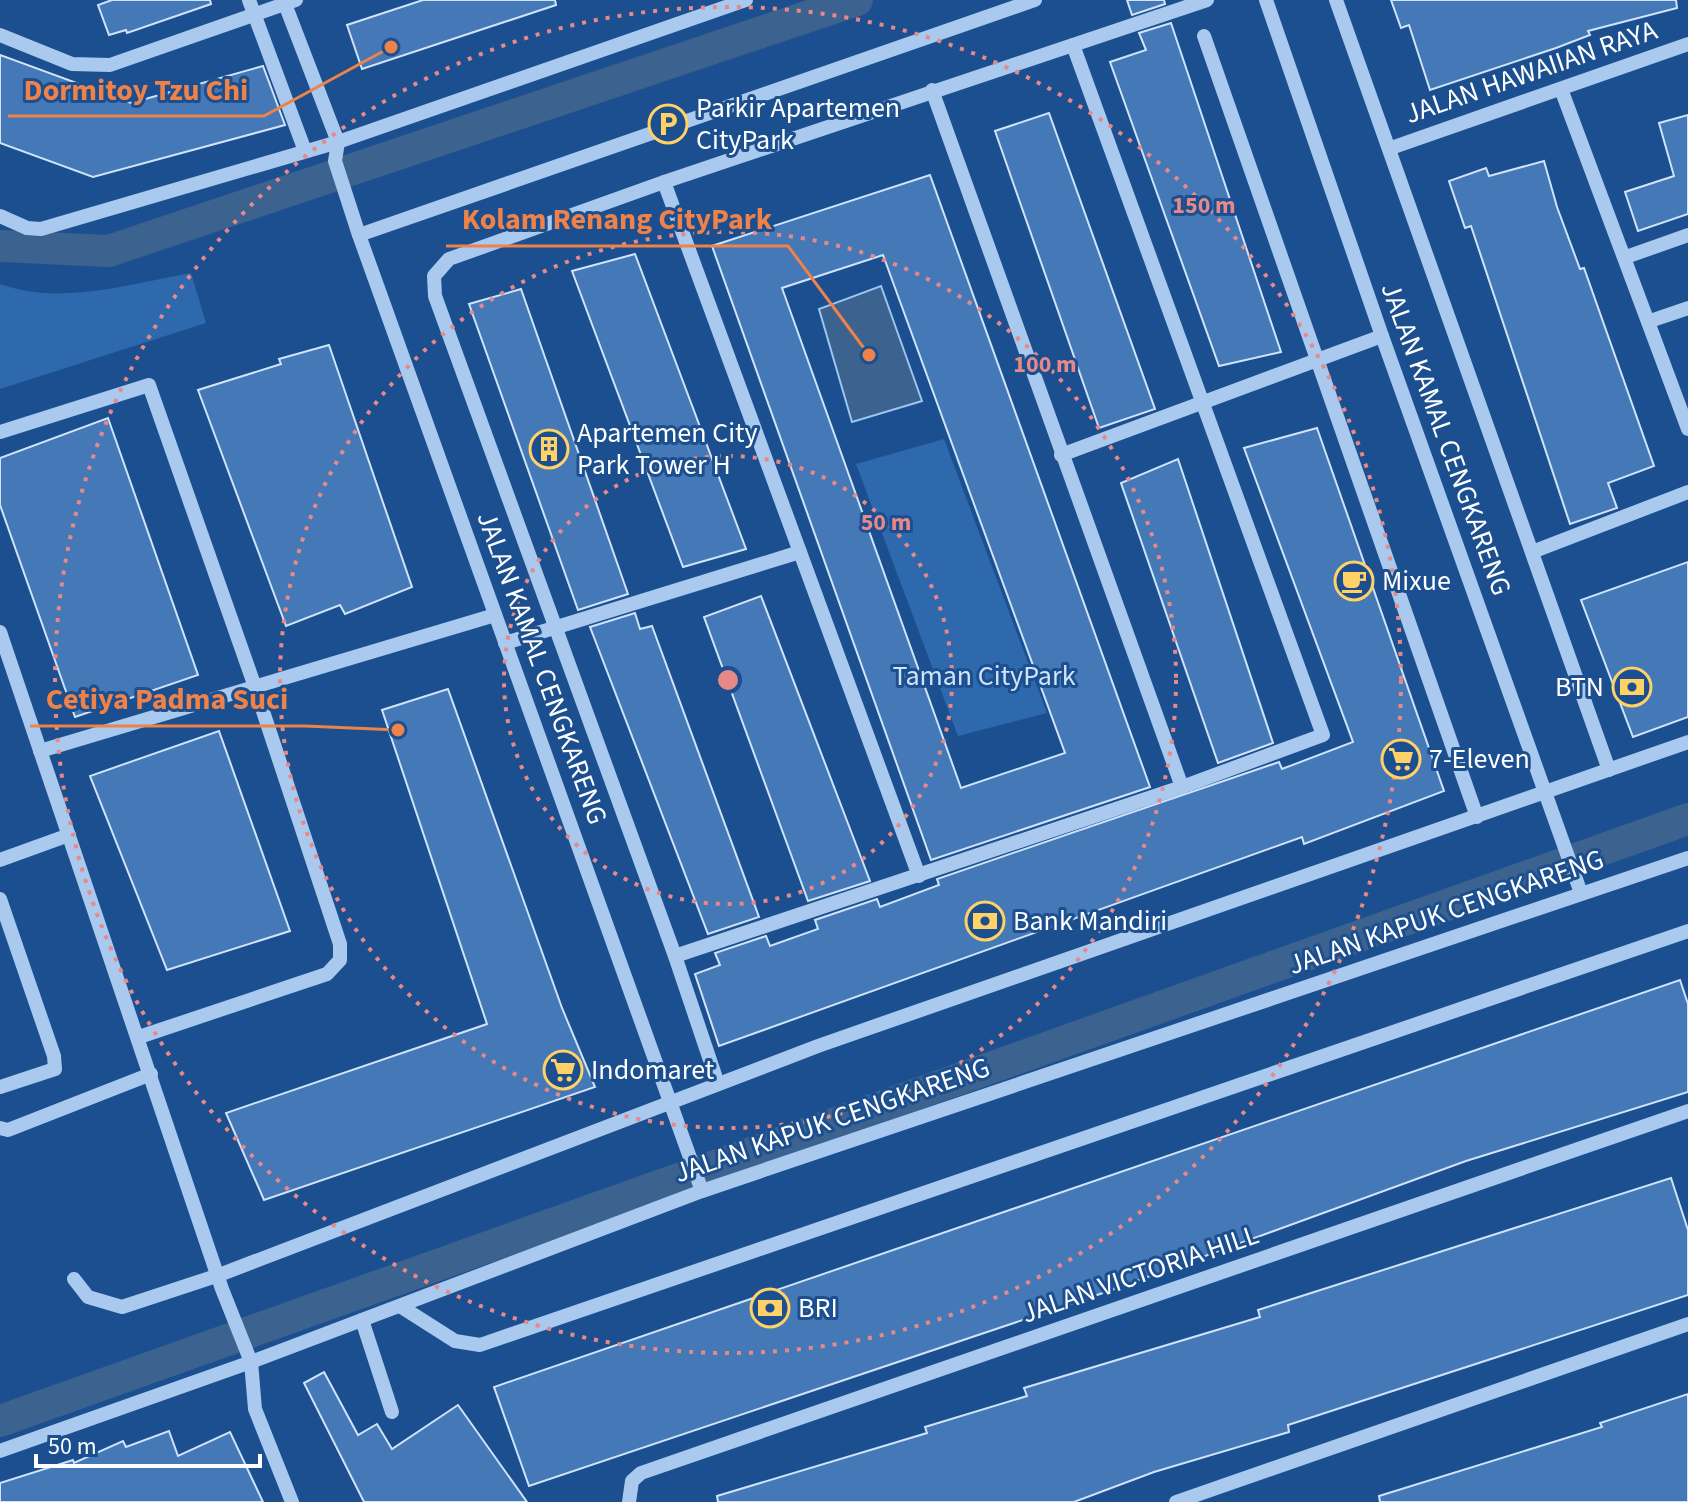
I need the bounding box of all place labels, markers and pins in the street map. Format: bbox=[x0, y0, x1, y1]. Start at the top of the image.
callout: Dormitoy Tzu Chi bbox=[8, 62, 264, 116]
place label: Parkir Apartemen CityPark bbox=[696, 88, 900, 160]
parking icon: Parkir Apartemen CityPark bbox=[647, 103, 689, 145]
callout: Kolam Renang CityPark bbox=[446, 192, 788, 246]
place label: Apartemen City Park Tower H bbox=[577, 413, 758, 485]
building icon: Apartemen City Park Tower H bbox=[528, 428, 570, 470]
cafe icon: Mixue bbox=[1333, 560, 1375, 602]
place label: Mixue bbox=[1382, 561, 1451, 601]
centre of rings bbox=[714, 666, 742, 694]
bank icon: BTN bbox=[1611, 666, 1653, 708]
place label: BTN bbox=[1555, 667, 1604, 707]
callout: Cetiya Padma Suci bbox=[30, 672, 305, 726]
supermarket icon: 7-Eleven bbox=[1380, 738, 1422, 780]
place label: 7-Eleven bbox=[1429, 739, 1530, 779]
bank icon: Bank Mandiri bbox=[964, 900, 1006, 942]
place label: Bank Mandiri bbox=[1013, 901, 1167, 941]
supermarket icon: Indomaret bbox=[542, 1049, 584, 1091]
place label: Indomaret bbox=[591, 1050, 715, 1090]
bank icon: BRI bbox=[749, 1287, 791, 1329]
place label: BRI bbox=[798, 1288, 838, 1328]

